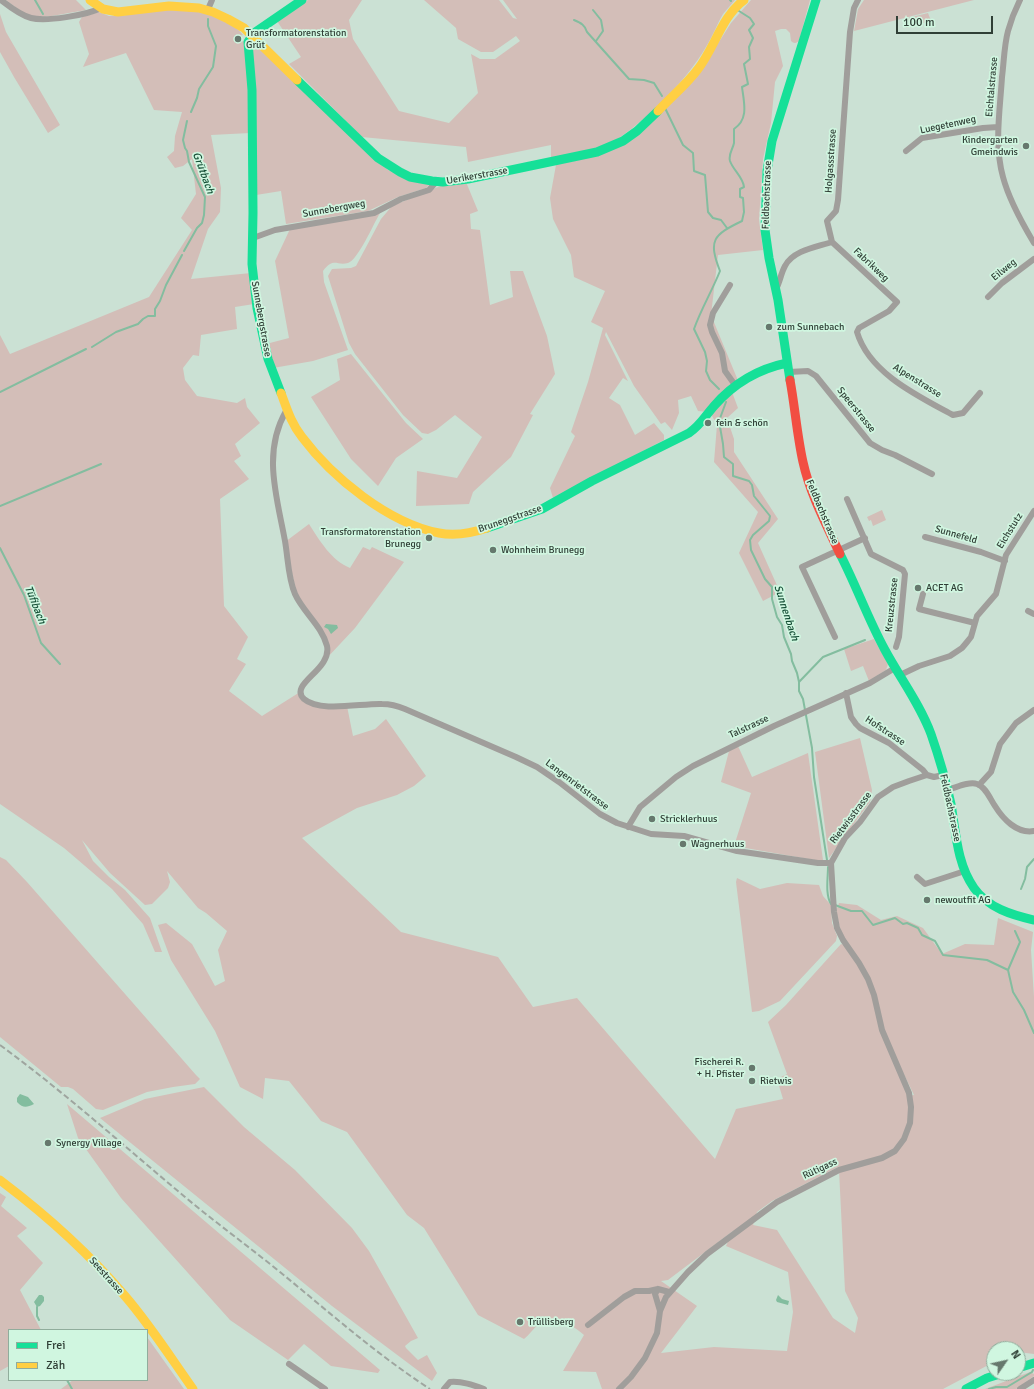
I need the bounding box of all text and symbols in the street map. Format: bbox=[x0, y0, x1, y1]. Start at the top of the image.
scale bar bbox=[898, 8, 995, 34]
text: 100 m bbox=[903, 15, 935, 30]
place label: Transformatorenstation Grüt bbox=[246, 27, 346, 50]
marker: Transformatorenstation Grüt bbox=[233, 34, 243, 44]
street label: Eichtalstrasse bbox=[983, 56, 1001, 118]
street label: Luegetenweg bbox=[919, 113, 977, 137]
street label: Holgassstrasse bbox=[823, 129, 839, 193]
place label: Kindergarten Gmeindwis bbox=[962, 134, 1018, 158]
marker: Kindergarten Gmeindwis bbox=[1021, 141, 1031, 151]
water label: Grütbach bbox=[189, 150, 217, 196]
street label: Feldbachstrasse bbox=[760, 160, 774, 230]
street label: Uerikerstrasse bbox=[445, 165, 509, 187]
street label: Sunnebergweg bbox=[302, 198, 366, 220]
street label: Fabrikweg bbox=[851, 246, 891, 284]
street label: Eilweg bbox=[989, 256, 1019, 284]
street label: Sunnebergstrasse bbox=[248, 280, 274, 358]
place label: zum Sunnebach bbox=[777, 321, 845, 333]
marker: zum Sunnebach bbox=[764, 322, 774, 332]
street label: Alpenstrasse bbox=[890, 361, 944, 401]
street label: Speerstrasse bbox=[834, 385, 878, 435]
place label: fein & schön bbox=[716, 417, 768, 429]
marker: fein & schön bbox=[703, 418, 713, 428]
street label: Feldbachstrasse bbox=[803, 478, 841, 546]
street label: Bruneggstrasse bbox=[477, 503, 543, 535]
street label: Eichstutz bbox=[994, 511, 1026, 551]
street label: Sunnefeld bbox=[933, 523, 979, 547]
place label: Transformatorenstation Brunegg bbox=[321, 526, 421, 550]
marker: Transformatorenstation Brunegg bbox=[424, 533, 434, 543]
place label: Wohnheim Brunegg bbox=[501, 544, 585, 556]
marker: Wohnheim Brunegg bbox=[488, 545, 498, 555]
street label: Kreuzstrasse bbox=[883, 577, 901, 633]
place label: ACET AG bbox=[926, 582, 963, 594]
water label: Sunnenbach bbox=[771, 583, 801, 643]
marker: ACET AG bbox=[913, 583, 923, 593]
water label: Tüfibach bbox=[21, 584, 49, 626]
street label: Talstrasse bbox=[727, 713, 771, 741]
street label: Hofstrasse bbox=[863, 714, 907, 748]
street label: Langenrietstrasse bbox=[543, 757, 611, 813]
street label: Feldbachstrasse bbox=[937, 773, 963, 843]
street label: Rietwisstrasse bbox=[828, 790, 874, 846]
place label: Stricklerhuus bbox=[660, 813, 717, 825]
marker: Stricklerhuus bbox=[647, 814, 657, 824]
place label: Wagnerhuus bbox=[691, 838, 744, 850]
marker: Wagnerhuus bbox=[678, 839, 688, 849]
place label: newoutfit AG bbox=[935, 894, 991, 906]
marker: newoutfit AG bbox=[922, 895, 932, 905]
place label: Fischerei R. + H. Pfister bbox=[694, 1056, 744, 1080]
marker: Fischerei R. + H. Pfister bbox=[747, 1063, 757, 1073]
place label: Rietwis bbox=[760, 1075, 792, 1087]
marker: Rietwis bbox=[747, 1076, 757, 1086]
place label: Synergy Village bbox=[56, 1137, 122, 1149]
marker: Synergy Village bbox=[43, 1138, 53, 1148]
street label: Rütigass bbox=[801, 1156, 839, 1182]
street label: Seestrasse bbox=[86, 1255, 126, 1297]
place label: Trüllisberg bbox=[528, 1316, 574, 1328]
marker: Trüllisberg bbox=[515, 1317, 525, 1327]
legend bbox=[8, 1329, 148, 1381]
text: Frei bbox=[46, 1338, 65, 1353]
north arrow bbox=[986, 1341, 1026, 1381]
text: N bbox=[1008, 1348, 1023, 1361]
text: Zäh bbox=[46, 1358, 65, 1373]

